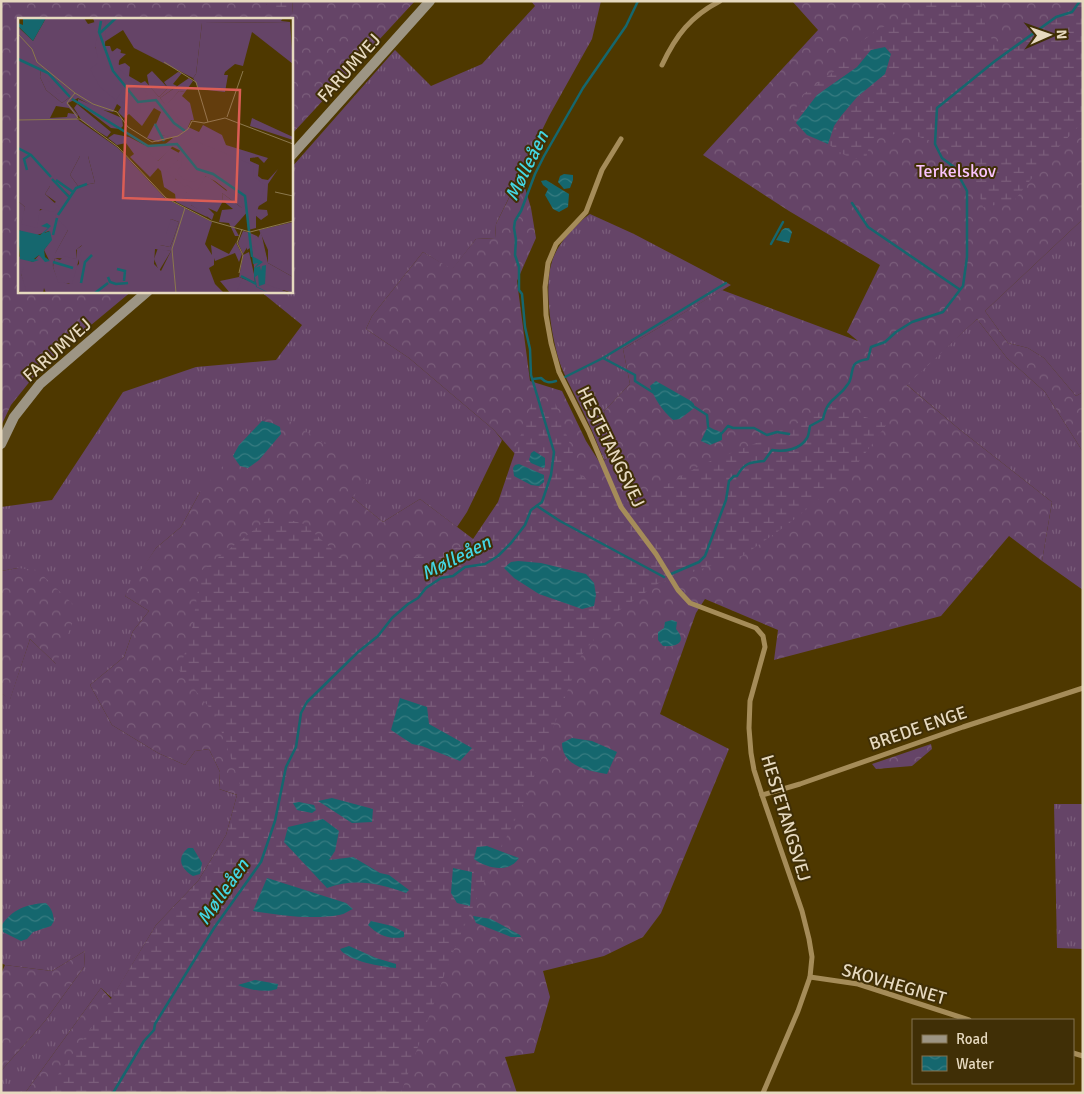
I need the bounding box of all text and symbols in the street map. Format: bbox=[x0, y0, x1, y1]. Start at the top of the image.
north arrow bbox=[1024, 10, 1074, 60]
inset map bbox=[18, 18, 292, 292]
street label: FARUMVEJ bbox=[313, 29, 385, 107]
text: N bbox=[1053, 29, 1070, 40]
water label: Mølleåen bbox=[500, 126, 554, 205]
park label: Terkelskov bbox=[916, 160, 997, 182]
street label: FARUMVEJ bbox=[18, 314, 96, 386]
street label: HESTETANGSVEJ bbox=[572, 383, 650, 511]
water label: Mølleåen bbox=[417, 530, 495, 586]
street label: BREDE ENGE bbox=[866, 701, 970, 755]
street label: HESTETANGSVEJ bbox=[756, 752, 816, 884]
water label: Mølleåen bbox=[192, 854, 255, 930]
street label: SKOVHEGNET bbox=[839, 959, 949, 1009]
legend bbox=[912, 1019, 1074, 1084]
text: Road bbox=[956, 1030, 988, 1048]
text: Water bbox=[956, 1055, 994, 1073]

